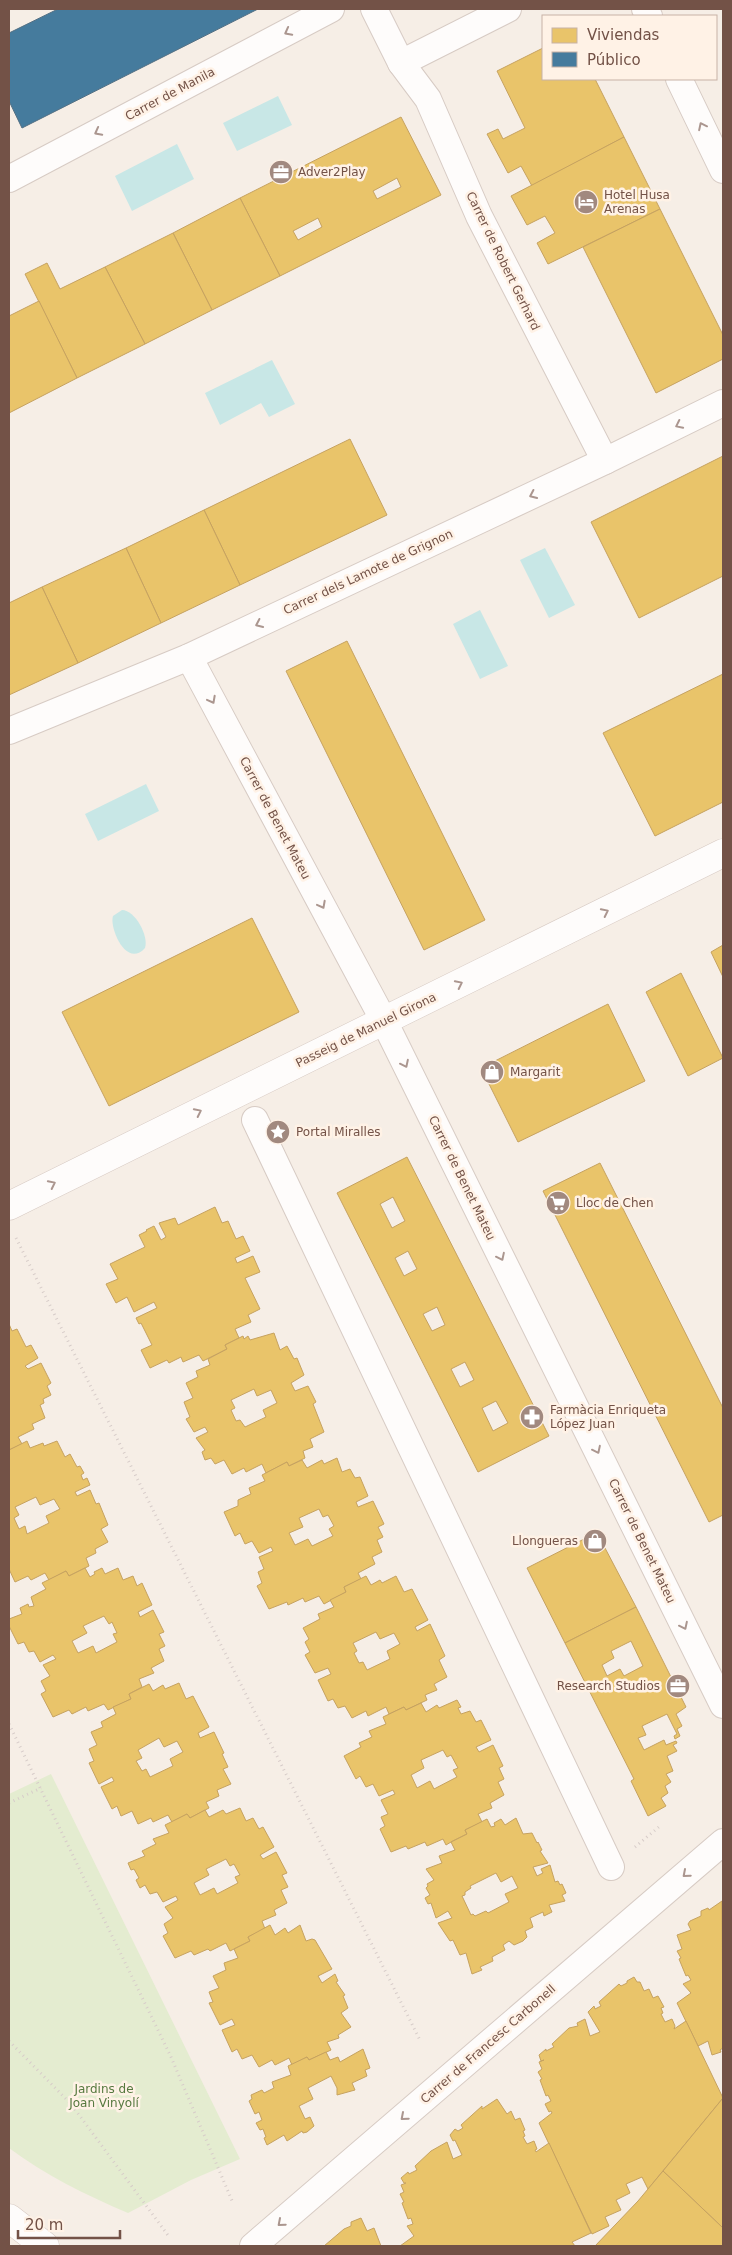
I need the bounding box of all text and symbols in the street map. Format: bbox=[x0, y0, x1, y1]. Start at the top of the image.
legend bbox=[542, 15, 717, 80]
one-way arrow bbox=[284, 26, 293, 36]
text: Viviendas bbox=[587, 26, 660, 44]
text: Público bbox=[587, 51, 641, 69]
street label: Carrer de Manila bbox=[123, 64, 217, 124]
one-way arrow bbox=[698, 122, 708, 131]
one-way arrow bbox=[94, 126, 103, 136]
office icon: Adver2Play bbox=[268, 159, 294, 185]
place label: Adver2Play bbox=[298, 165, 366, 179]
place label: Hotel Husa Arenas bbox=[604, 188, 670, 216]
street label: Carrer de Robert Gerhard bbox=[463, 189, 543, 333]
hotel icon: Hotel Husa Arenas bbox=[573, 189, 599, 215]
one-way arrow bbox=[676, 419, 685, 429]
one-way arrow bbox=[529, 489, 538, 499]
street label: Carrer dels Lamote de Grignon bbox=[281, 527, 455, 617]
one-way arrow bbox=[255, 618, 264, 628]
one-way arrow bbox=[206, 695, 216, 704]
street label: Carrer de Benet Mateu bbox=[237, 754, 313, 882]
one-way arrow bbox=[315, 900, 325, 909]
one-way arrow bbox=[600, 908, 609, 918]
one-way arrow bbox=[454, 980, 463, 990]
street label: Passeig de Manuel Girona bbox=[293, 990, 439, 1070]
one-way arrow bbox=[399, 1059, 409, 1068]
shop icon: Margarit bbox=[479, 1059, 505, 1085]
place label: Margarit bbox=[510, 1065, 561, 1079]
one-way arrow bbox=[193, 1108, 202, 1118]
street label: Carrer de Benet Mateu bbox=[426, 1114, 498, 1242]
place icon: Portal Miralles bbox=[265, 1119, 291, 1145]
place label: Portal Miralles bbox=[296, 1125, 381, 1139]
one-way arrow bbox=[47, 1180, 56, 1190]
supermarket icon: Lloc de Chen bbox=[545, 1190, 571, 1216]
place label: Lloc de Chen bbox=[576, 1196, 654, 1210]
one-way arrow bbox=[495, 1252, 505, 1261]
place label: Farmàcia Enriqueta López Juan bbox=[550, 1403, 666, 1431]
pharmacy icon: Farmàcia Enriqueta López Juan bbox=[519, 1404, 545, 1430]
one-way arrow bbox=[590, 1444, 600, 1453]
street label: Carrer de Benet Mateu bbox=[606, 1477, 678, 1605]
shop icon: Llongueras bbox=[582, 1528, 608, 1554]
place label: Llongueras bbox=[512, 1534, 578, 1548]
one-way arrow bbox=[678, 1621, 688, 1630]
office icon: Research Studios bbox=[665, 1673, 691, 1699]
place label: Research Studios bbox=[557, 1679, 660, 1693]
one-way arrow bbox=[683, 1868, 692, 1877]
street label: Carrer de Francesc Carbonell bbox=[418, 1982, 558, 2106]
park label: Jardins de Joan Vinyolí bbox=[68, 2082, 139, 2110]
one-way arrow bbox=[400, 2111, 409, 2120]
scale bar bbox=[18, 2208, 120, 2240]
text: 20 m bbox=[25, 2216, 63, 2234]
one-way arrow bbox=[277, 2217, 286, 2226]

